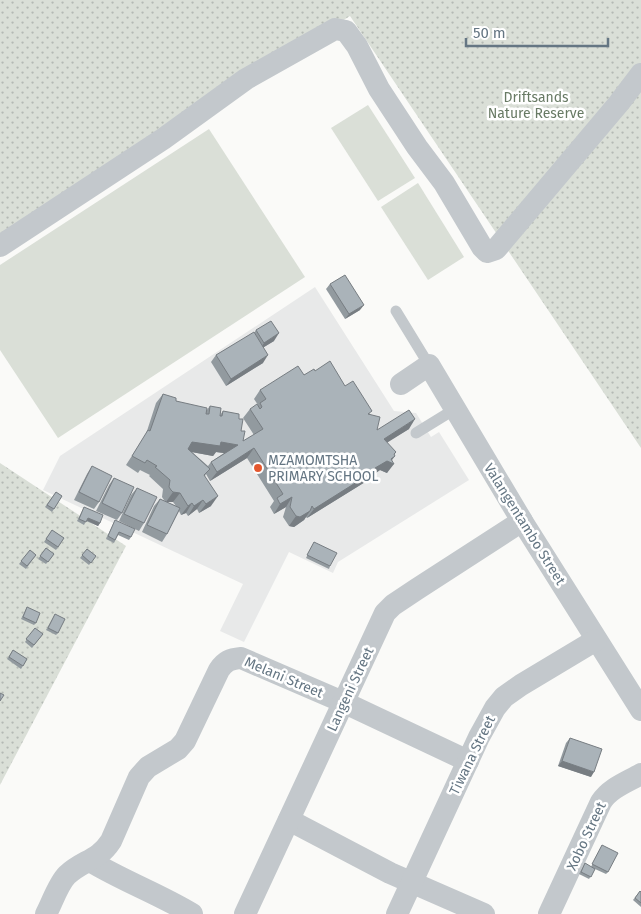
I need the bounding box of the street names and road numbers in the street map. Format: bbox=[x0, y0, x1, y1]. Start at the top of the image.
street label: Valangentambo Street bbox=[480, 460, 569, 589]
street label: Langeni Street bbox=[323, 643, 378, 734]
street label: Melani Street bbox=[242, 653, 327, 702]
street label: Tiwana Street bbox=[446, 712, 499, 798]
street label: Xobo Street bbox=[563, 798, 610, 873]

